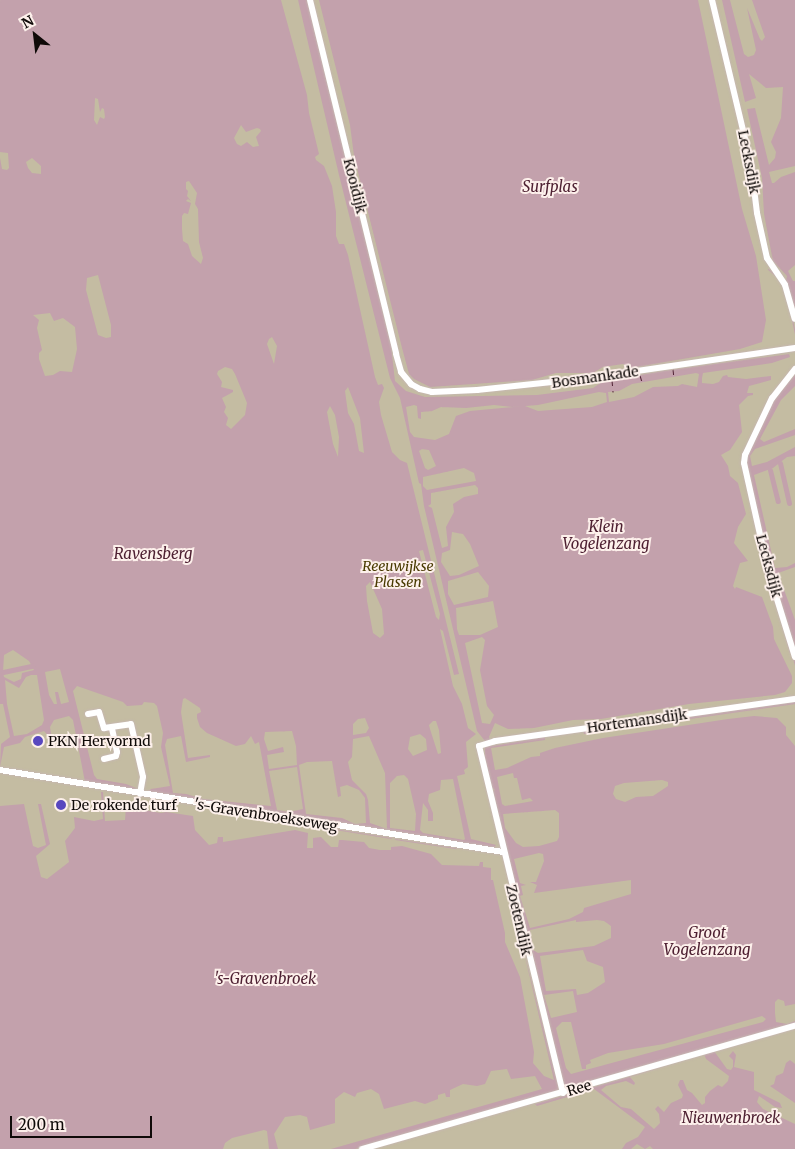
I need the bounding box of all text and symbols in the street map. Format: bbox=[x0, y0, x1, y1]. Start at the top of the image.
north arrow bbox=[10, 10, 60, 60]
text: N bbox=[19, 11, 37, 32]
street label: Lecksdijk bbox=[735, 129, 763, 195]
street label: Kooidijk bbox=[340, 157, 370, 215]
water label: Surfplas bbox=[522, 178, 578, 196]
street label: Bosmankade bbox=[550, 363, 640, 391]
water label: Klein Vogelenzang bbox=[563, 517, 649, 552]
street label: Lecksdijk bbox=[753, 533, 785, 599]
water label: Ravensberg bbox=[114, 545, 192, 563]
park label: Reeuwijkse Plassen bbox=[362, 558, 434, 590]
street label: Hortemansdijk bbox=[586, 706, 688, 736]
place label: PKN Hervormd bbox=[48, 733, 151, 749]
marker: PKN Hervormd bbox=[32, 735, 44, 747]
street label: 's-Gravenbroekseweg bbox=[193, 795, 339, 835]
place label: De rokende turf bbox=[71, 797, 176, 813]
marker: De rokende turf bbox=[55, 799, 67, 811]
street label: Zoetendijk bbox=[503, 883, 535, 957]
water label: Groot Vogelenzang bbox=[664, 923, 750, 958]
water label: 's-Gravenbroek bbox=[214, 970, 316, 988]
street label: Ree bbox=[565, 1076, 593, 1100]
scale bar bbox=[12, 1106, 155, 1138]
water label: Nieuwenbroek bbox=[682, 1109, 780, 1127]
text: 200 m bbox=[18, 1115, 65, 1134]

